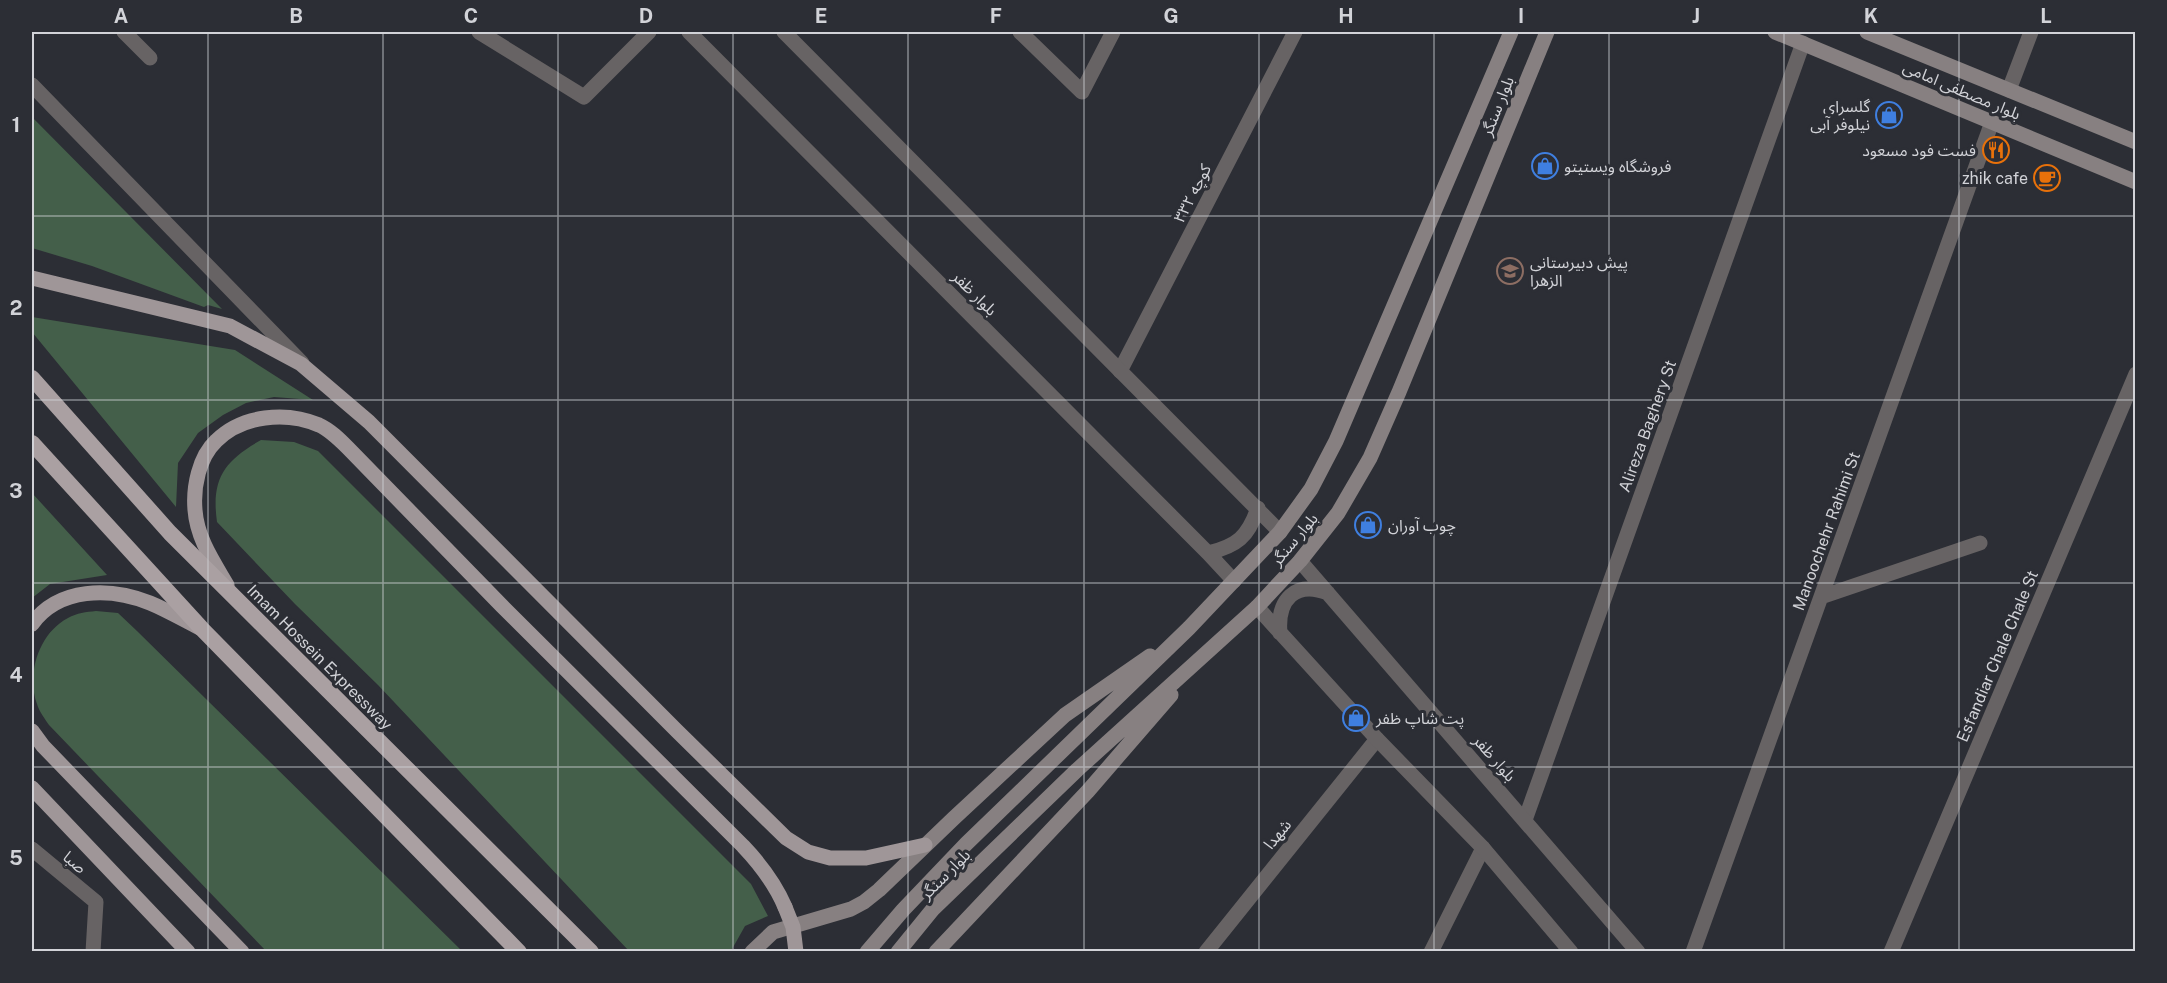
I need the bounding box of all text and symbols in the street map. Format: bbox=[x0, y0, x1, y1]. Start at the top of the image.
text: A bbox=[114, 4, 128, 28]
text: B bbox=[289, 4, 303, 28]
text: C bbox=[464, 4, 478, 28]
text: D bbox=[639, 4, 653, 28]
text: E bbox=[815, 4, 827, 28]
text: F bbox=[990, 4, 1002, 28]
text: G bbox=[1163, 4, 1179, 28]
text: H bbox=[1338, 4, 1354, 28]
text: I bbox=[1518, 4, 1524, 28]
text: J bbox=[1692, 4, 1700, 28]
text: K bbox=[1864, 4, 1878, 28]
text: L bbox=[2040, 4, 2052, 28]
street label: بلوار مصطفی امامی bbox=[1900, 57, 2023, 124]
street label: بلوار سنگر bbox=[1477, 74, 1518, 140]
place label: گلسرای نیلوفر آبی bbox=[1810, 97, 1870, 134]
shop icon: گلسرای نیلوفر آبی bbox=[1874, 100, 1904, 130]
text: 1 bbox=[12, 113, 20, 137]
restaurant icon: فست فود مسعود bbox=[1981, 135, 2011, 165]
place label: فست فود مسعود bbox=[1862, 141, 1976, 160]
shop icon: فروشگاه ویستیتو bbox=[1530, 151, 1560, 181]
place label: فروشگاه ویستیتو bbox=[1564, 157, 1671, 176]
street label: کوچه ۳۳۲ bbox=[1170, 161, 1216, 226]
cafe icon: zhik cafe bbox=[2032, 163, 2062, 193]
place label: zhik cafe bbox=[1962, 169, 2028, 188]
place label: پیش دبیرستانی الزهرا bbox=[1530, 253, 1628, 290]
school or university icon: پیش دبیرستانی الزهرا bbox=[1495, 256, 1525, 286]
street label: بلوار ظفر bbox=[948, 266, 1001, 320]
text: 2 bbox=[10, 296, 22, 320]
street label: Alireza Baghery St bbox=[1615, 358, 1680, 495]
street label: Manoochehr Rahimi St bbox=[1789, 449, 1864, 613]
text: 3 bbox=[9, 479, 23, 503]
street label: بلوار سنگر bbox=[1266, 509, 1322, 570]
shop icon: چوب آوران bbox=[1353, 510, 1383, 540]
place label: چوب آوران bbox=[1388, 516, 1456, 536]
street label: Esfandiar Chale Chale St bbox=[1953, 568, 2042, 745]
street label: Imam Hossein Expressway bbox=[243, 581, 396, 734]
text: 4 bbox=[9, 663, 23, 687]
shop icon: پت شاپ ظفر bbox=[1341, 703, 1371, 733]
place label: پت شاپ ظفر bbox=[1375, 709, 1464, 729]
street label: بلوار ظفر bbox=[1469, 730, 1520, 785]
street label: شهدا bbox=[1260, 816, 1295, 853]
street label: بلوار سنگر bbox=[916, 845, 974, 904]
text: 5 bbox=[9, 846, 23, 870]
street label: صبا bbox=[59, 847, 90, 878]

